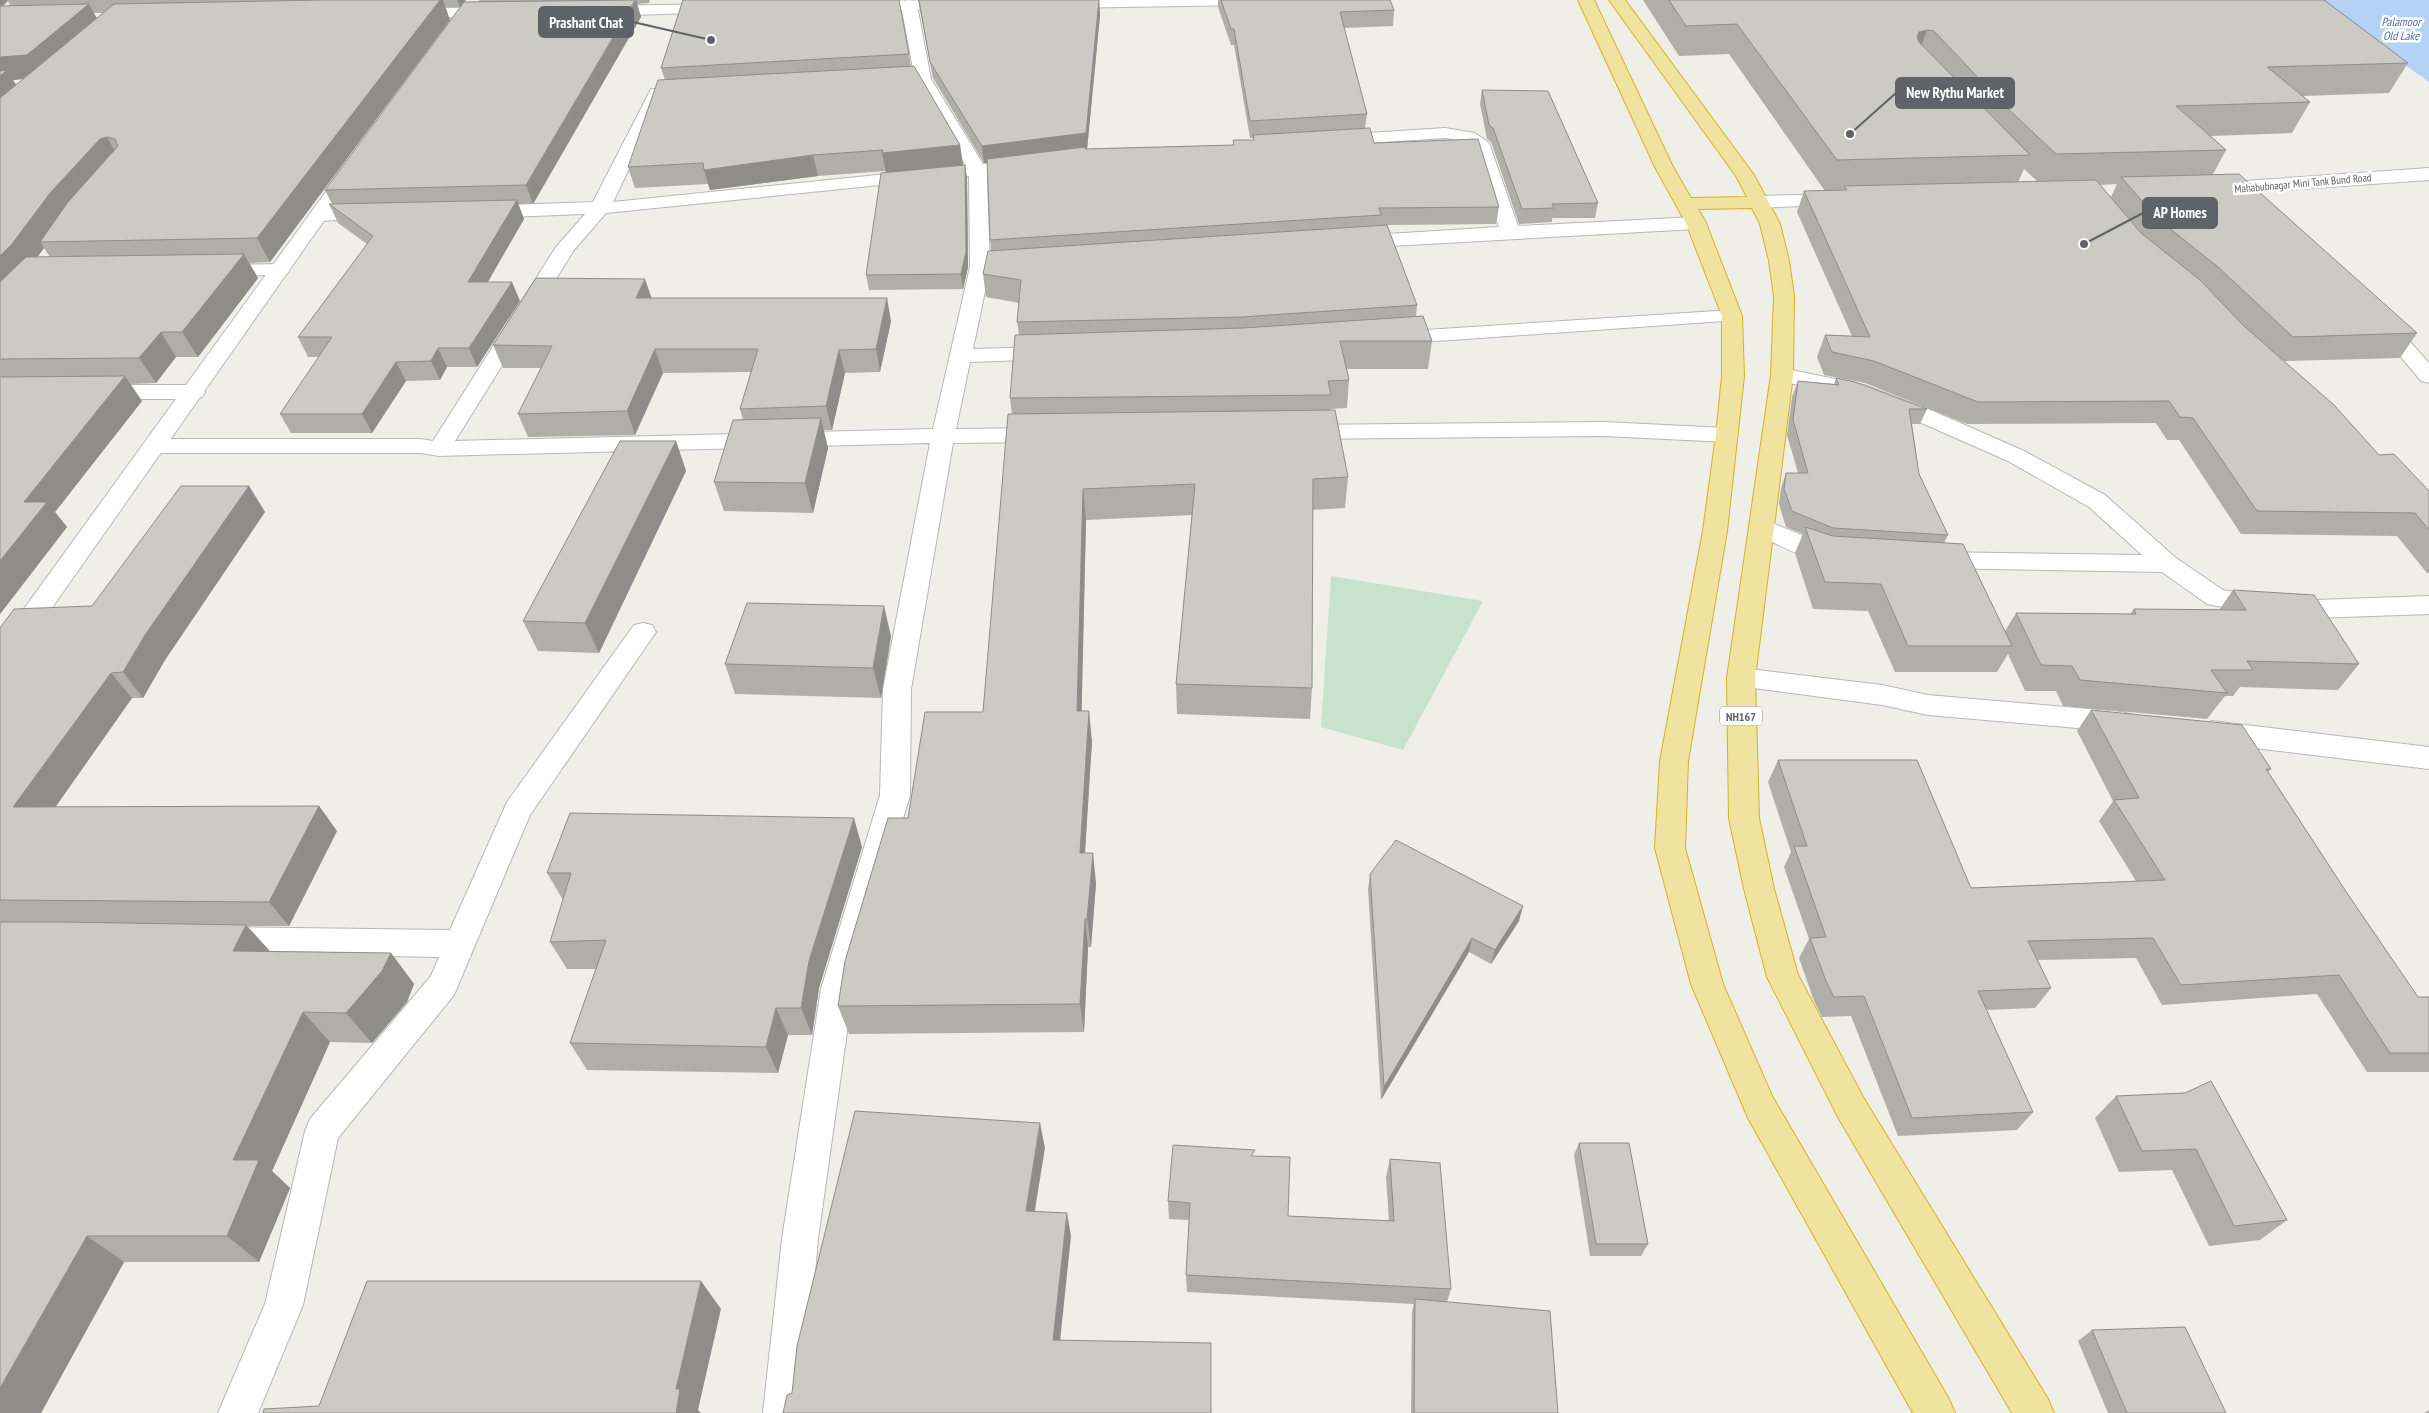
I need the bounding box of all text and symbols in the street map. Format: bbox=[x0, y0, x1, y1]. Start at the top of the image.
callout: Prashant Chat bbox=[539, 7, 633, 37]
text: Prashant Chat bbox=[549, 13, 623, 32]
water label: Palamoor Old Lake bbox=[2382, 14, 2422, 43]
callout: New Rythu Market bbox=[1896, 78, 2014, 108]
text: New Rythu Market bbox=[1906, 83, 2004, 102]
street label: Mahabubnagar Mini Tank Bund Road bbox=[2234, 170, 2372, 196]
callout: AP Homes bbox=[2143, 198, 2217, 228]
text: AP Homes bbox=[2152, 203, 2207, 222]
road number: NH167 bbox=[1720, 706, 1762, 726]

